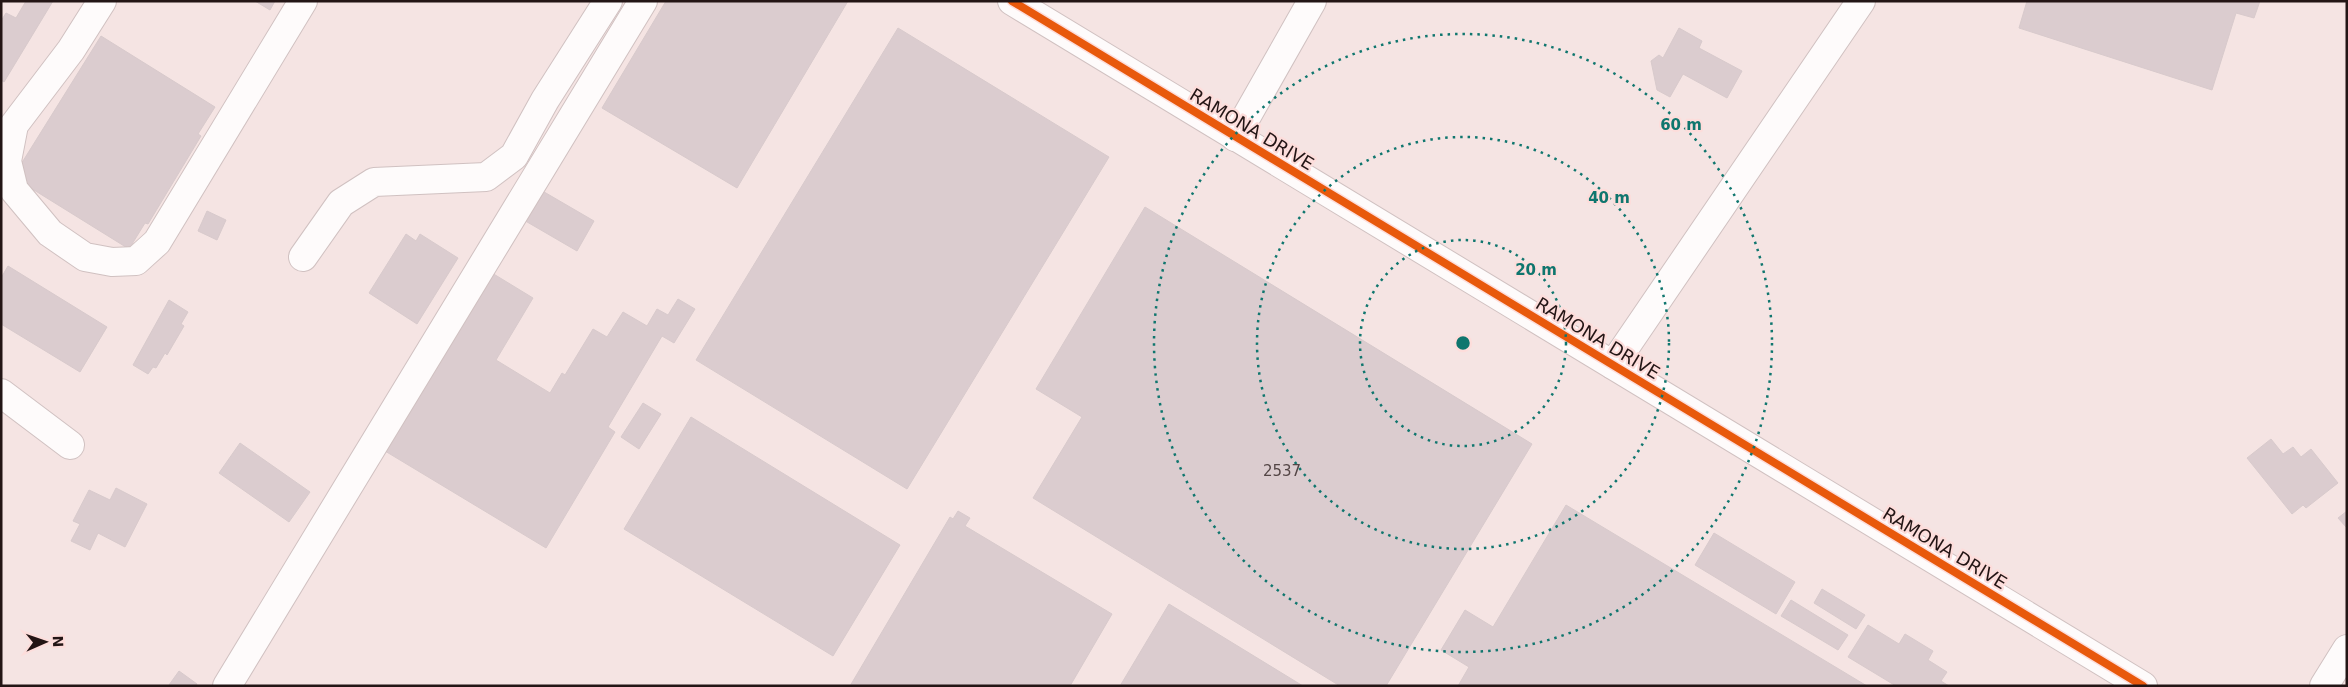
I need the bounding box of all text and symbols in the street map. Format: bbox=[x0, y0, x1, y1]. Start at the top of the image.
street label: RAMONA DRIVE bbox=[1186, 84, 1318, 174]
text: 60 m bbox=[1660, 116, 1702, 134]
text: 40 m bbox=[1588, 189, 1630, 207]
text: 20 m bbox=[1515, 261, 1557, 279]
street label: RAMONA DRIVE bbox=[1532, 293, 1664, 383]
centre of rings bbox=[1454, 334, 1472, 352]
house number: 2537 bbox=[1263, 462, 1301, 480]
street label: RAMONA DRIVE bbox=[1879, 503, 2011, 593]
north arrow bbox=[20, 617, 70, 667]
text: N bbox=[50, 635, 66, 648]

